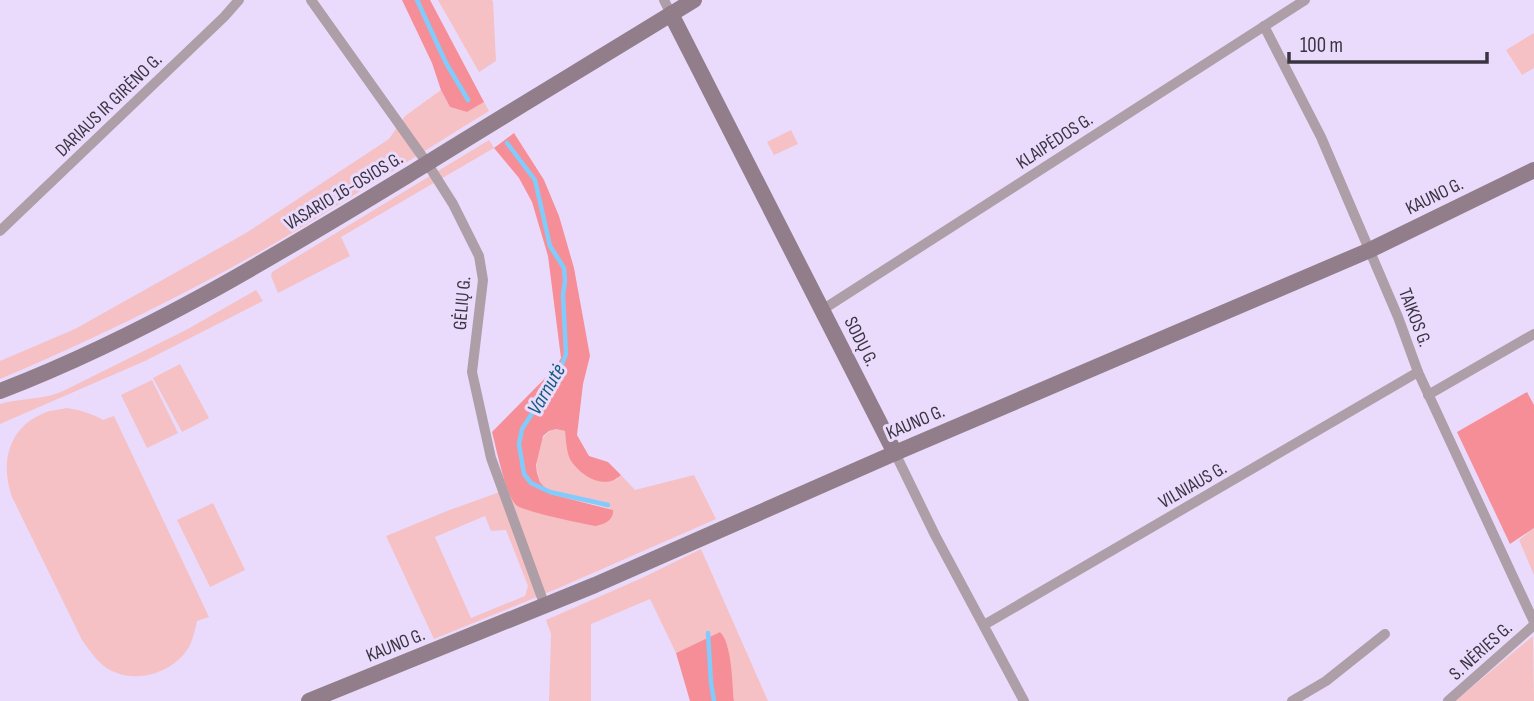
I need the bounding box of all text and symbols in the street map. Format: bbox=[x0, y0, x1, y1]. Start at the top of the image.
scale bar bbox=[1289, 21, 1487, 65]
text: 100 m bbox=[1300, 33, 1343, 58]
street label: DARIAUS IR GIRĖNO G. bbox=[51, 48, 167, 162]
street label: KLAIPĖDOS G. bbox=[1012, 108, 1097, 174]
street label: VASARIO 16-OSIOS G. bbox=[280, 147, 407, 236]
street label: KAUNO G. bbox=[1402, 173, 1467, 220]
street label: GĖLIŲ G. bbox=[449, 275, 476, 331]
street label: TAIKOS G. bbox=[1393, 285, 1436, 350]
street label: SODŲ G. bbox=[839, 313, 883, 370]
water label: Varnutė bbox=[522, 359, 571, 419]
street label: KAUNO G. bbox=[883, 400, 948, 445]
street label: VILNIAUS G. bbox=[1155, 457, 1231, 514]
street label: S. NĖRIES G. bbox=[1445, 617, 1517, 685]
street label: KAUNO G. bbox=[363, 623, 428, 668]

